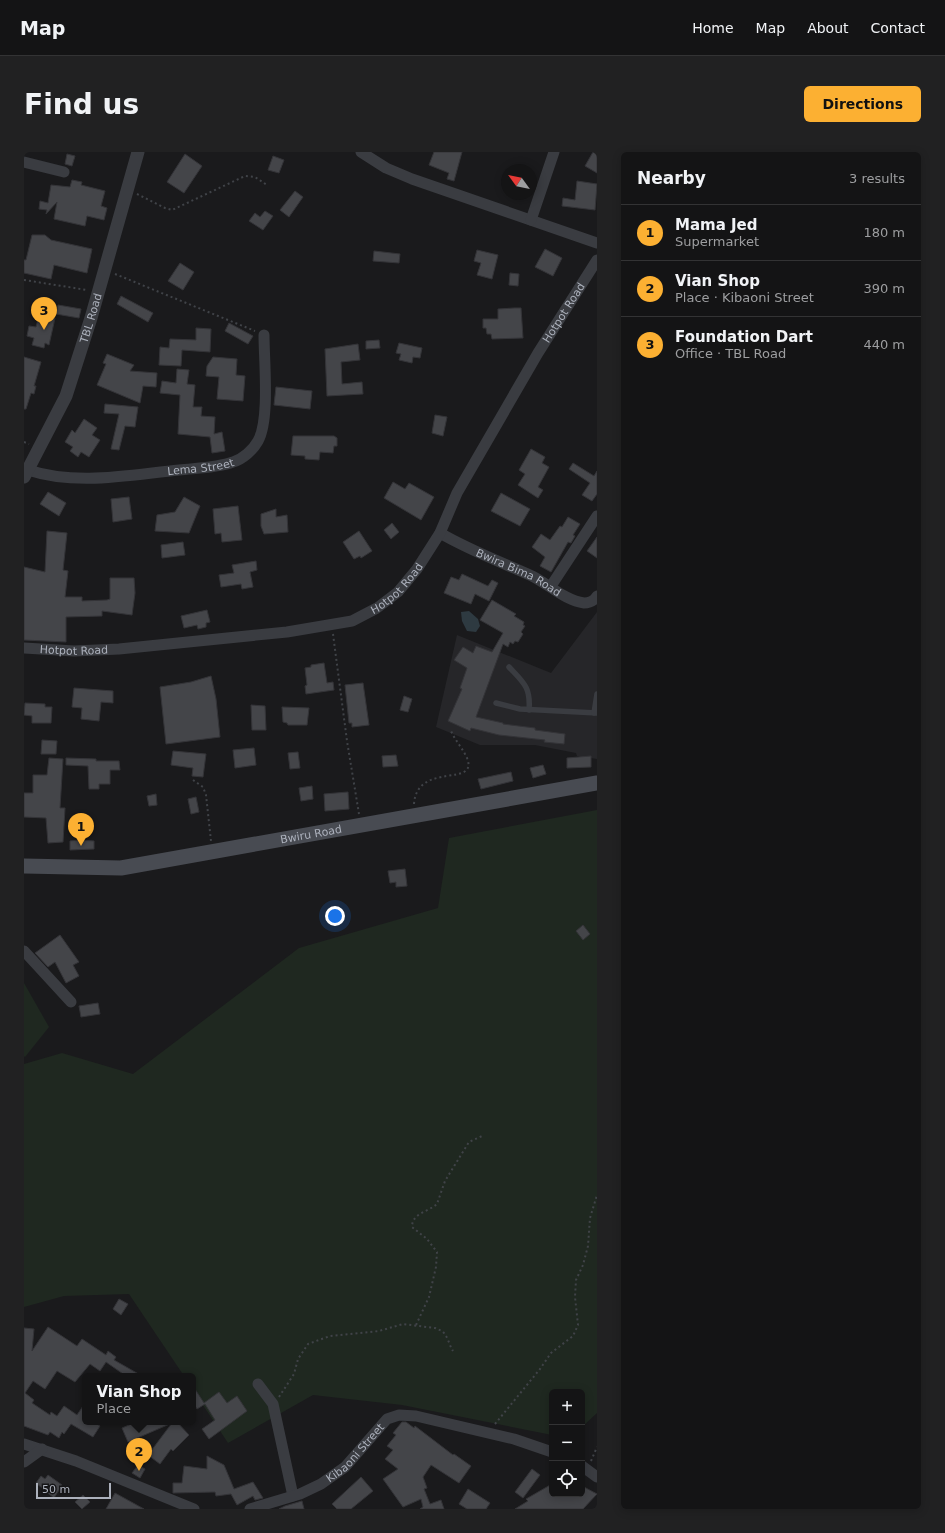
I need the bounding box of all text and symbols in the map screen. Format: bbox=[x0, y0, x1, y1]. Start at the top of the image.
text: Map bbox=[20, 17, 65, 39]
text: Home bbox=[692, 20, 734, 36]
text: Map bbox=[756, 20, 785, 36]
text: About bbox=[807, 20, 849, 36]
text: Contact bbox=[871, 20, 925, 36]
button: Directions bbox=[804, 86, 921, 122]
text: Find us bbox=[24, 88, 139, 121]
north arrow bbox=[501, 164, 537, 200]
text: Nearby bbox=[637, 168, 706, 188]
text: 3 results bbox=[849, 171, 905, 186]
text: Mama Jed bbox=[675, 216, 758, 234]
text: 1 bbox=[645, 225, 655, 240]
text: 180 m bbox=[863, 225, 905, 240]
text: Supermarket bbox=[675, 234, 759, 249]
text: Vian Shop bbox=[675, 272, 760, 290]
street label: Hotpot Road bbox=[540, 280, 587, 345]
text: 2 bbox=[645, 281, 655, 296]
text: 390 m bbox=[863, 281, 905, 296]
text: Place · Kibaoni Street bbox=[675, 290, 814, 305]
street label: TBL Road bbox=[77, 292, 104, 346]
pin: 3 bbox=[31, 297, 57, 330]
text: Foundation Dart bbox=[675, 328, 813, 346]
text: 3 bbox=[645, 337, 655, 352]
text: 440 m bbox=[863, 337, 905, 352]
text: Office · TBL Road bbox=[675, 346, 786, 361]
street label: Lema Street bbox=[167, 455, 236, 478]
street label: Bwira Bima Road bbox=[474, 546, 564, 599]
street label: Hotpot Road bbox=[368, 561, 426, 617]
street label: Hotpot Road bbox=[39, 642, 108, 658]
pin: 1 bbox=[68, 813, 94, 846]
street label: Bwiru Road bbox=[279, 822, 343, 846]
your location bbox=[325, 906, 345, 926]
popup bbox=[82, 1373, 196, 1425]
text: Vian Shop bbox=[96, 1383, 182, 1401]
map controls bbox=[549, 1389, 585, 1497]
button: + bbox=[549, 1389, 585, 1425]
text: Place bbox=[96, 1401, 131, 1416]
street label: Kibaoni Street bbox=[323, 1420, 387, 1485]
button: − bbox=[549, 1425, 585, 1461]
pin: 2 bbox=[126, 1438, 152, 1471]
button: locate bbox=[549, 1461, 585, 1497]
scale bar bbox=[36, 1481, 111, 1500]
text: 50 m bbox=[42, 1483, 70, 1496]

